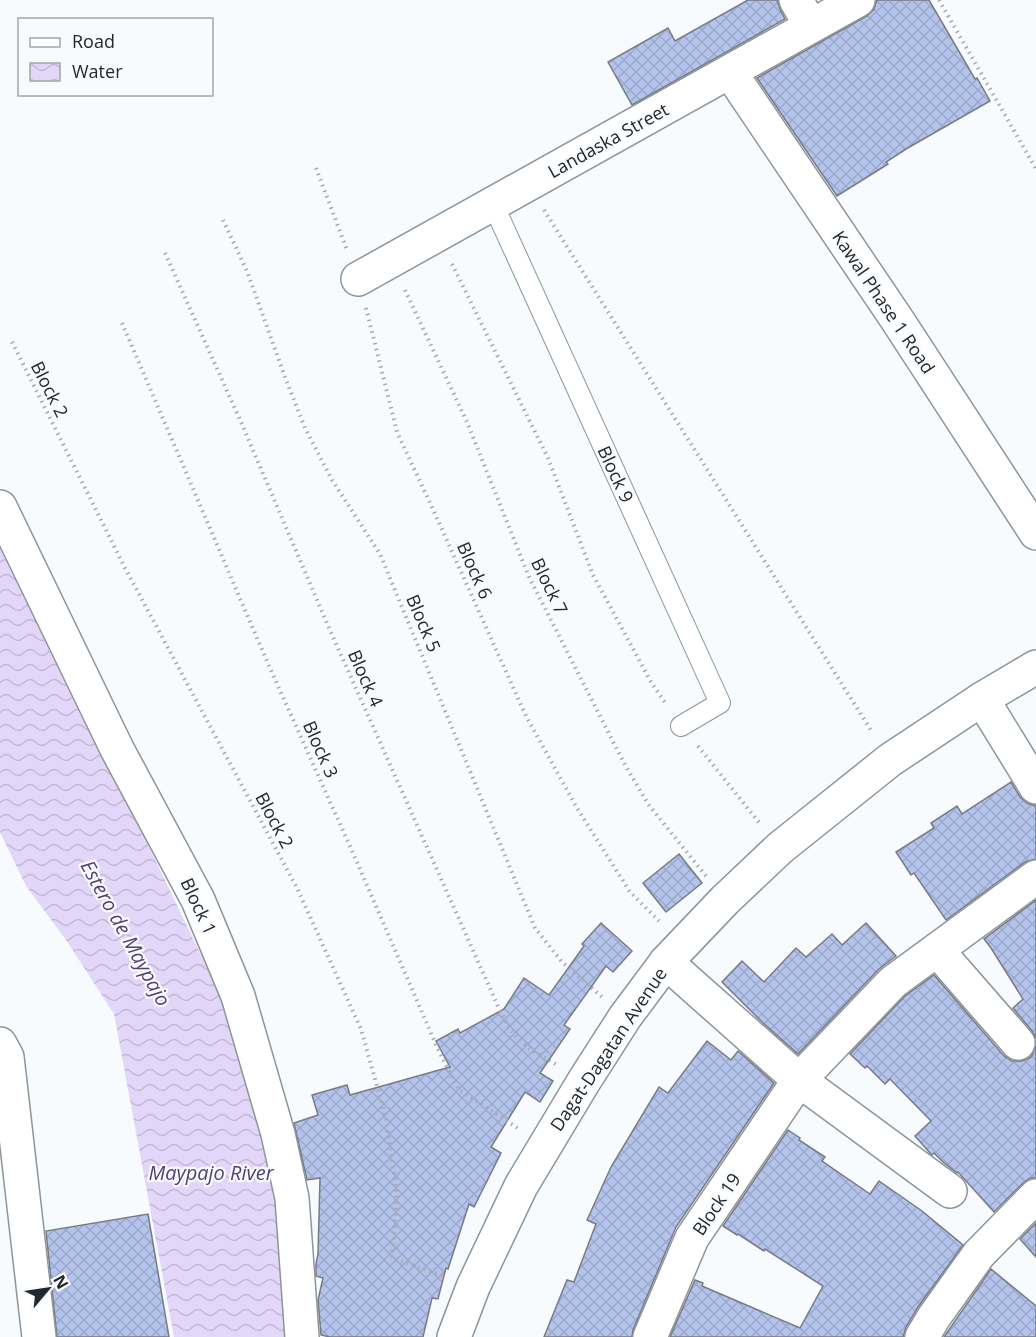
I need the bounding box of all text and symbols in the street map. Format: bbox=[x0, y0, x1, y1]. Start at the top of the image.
legend bbox=[18, 18, 213, 96]
text: Road bbox=[72, 29, 115, 53]
text: Water bbox=[72, 59, 123, 83]
street label: Landaska Street bbox=[543, 97, 673, 183]
street label: Kawal Phase 1 Road bbox=[827, 226, 941, 378]
street label: Block 2 bbox=[26, 357, 74, 421]
street label: Block 9 bbox=[592, 442, 640, 506]
street label: Block 6 bbox=[452, 538, 498, 602]
street label: Block 7 bbox=[526, 554, 574, 618]
street label: Block 5 bbox=[401, 591, 447, 655]
street label: Block 4 bbox=[343, 646, 389, 710]
street label: Block 3 bbox=[298, 717, 344, 781]
street label: Block 2 bbox=[250, 788, 300, 852]
water label: Estero de Maypajo bbox=[75, 855, 177, 1011]
street label: Block 1 bbox=[175, 874, 223, 938]
street label: Dagat-Dagatan Avenue bbox=[544, 962, 672, 1136]
water label: Maypajo River bbox=[148, 1159, 275, 1186]
street label: Block 19 bbox=[686, 1168, 746, 1240]
north arrow bbox=[18, 1259, 78, 1319]
text: N bbox=[48, 1271, 74, 1293]

